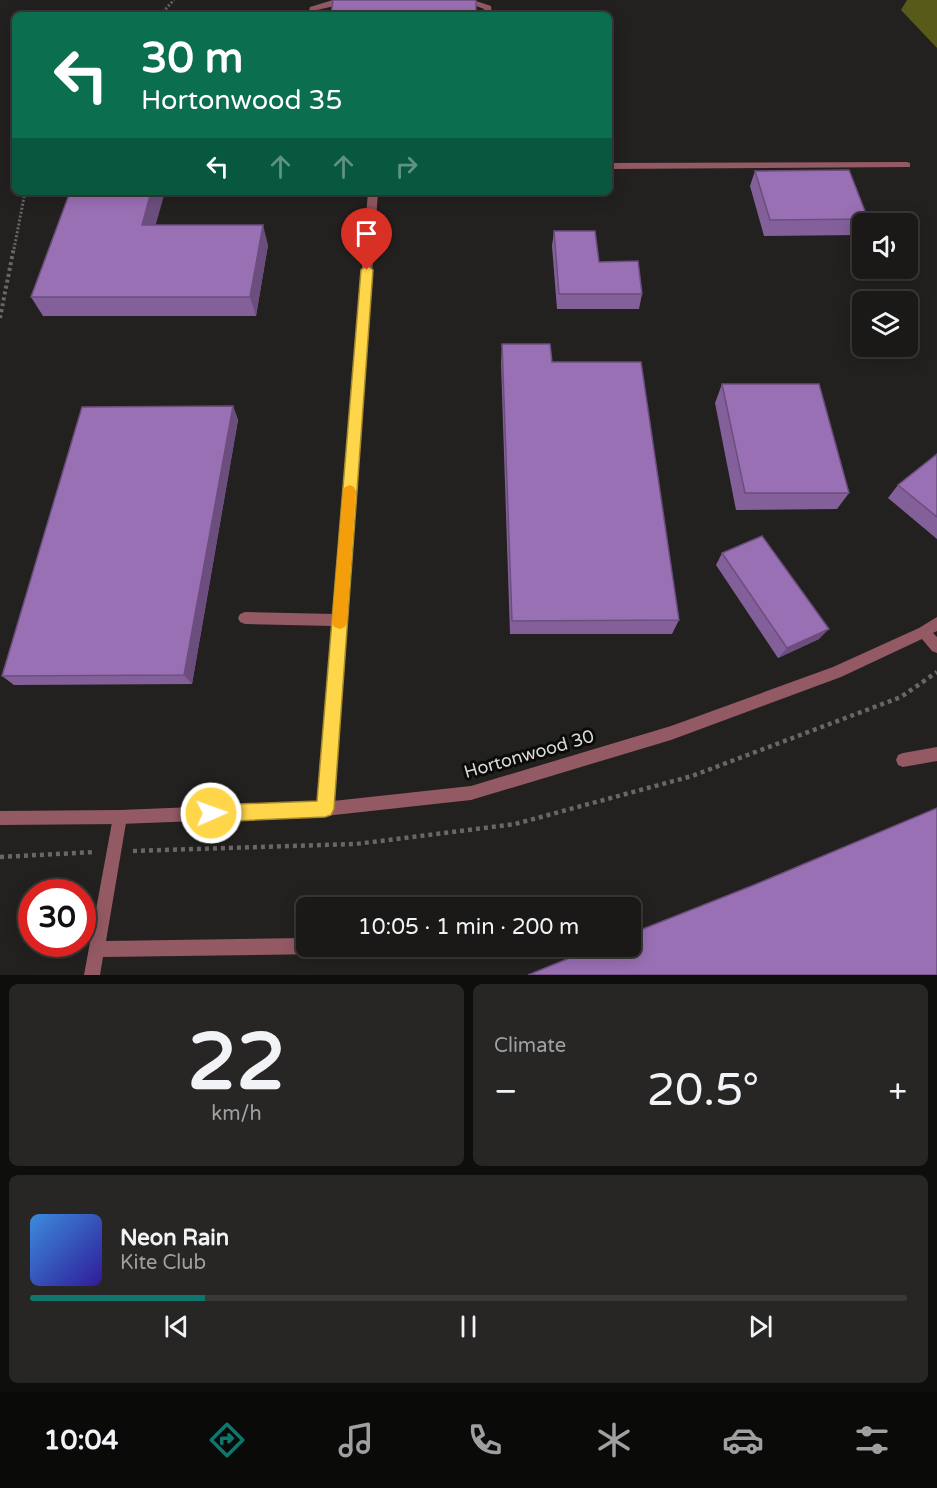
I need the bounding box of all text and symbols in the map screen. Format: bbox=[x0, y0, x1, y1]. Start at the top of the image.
text: 30 m bbox=[141, 33, 243, 84]
icon: left bbox=[42, 36, 120, 114]
text: Hortonwood 35 bbox=[141, 84, 343, 117]
icon: left bbox=[201, 150, 234, 183]
icon: ahead bbox=[264, 150, 297, 183]
icon: ahead bbox=[327, 150, 360, 183]
icon: right bbox=[390, 150, 423, 183]
pin bbox=[341, 208, 392, 270]
map controls bbox=[852, 213, 918, 357]
button: sound bbox=[852, 213, 918, 279]
icon: arrive bbox=[350, 217, 383, 250]
button: layers bbox=[852, 291, 918, 357]
street label: Hortonwood 30 bbox=[461, 725, 597, 783]
position arrow bbox=[179, 781, 243, 845]
speed limit sign: 30 bbox=[18, 879, 96, 957]
text: 10:05 · 1 min · 200 m bbox=[358, 914, 579, 940]
text: 22 bbox=[188, 1016, 285, 1110]
text: Climate bbox=[494, 1034, 566, 1058]
text: 20.5° bbox=[647, 1064, 759, 1118]
text: − bbox=[494, 1072, 518, 1111]
text: + bbox=[888, 1072, 907, 1111]
text: km/h bbox=[211, 1102, 262, 1126]
text: Neon Rain bbox=[120, 1225, 229, 1251]
text: Kite Club bbox=[120, 1251, 206, 1275]
icon: previous bbox=[160, 1310, 193, 1343]
icon: pause bbox=[452, 1310, 485, 1343]
icon: next bbox=[744, 1310, 777, 1343]
icon: directions bbox=[206, 1419, 248, 1461]
icon: music bbox=[335, 1419, 377, 1461]
icon: phone bbox=[464, 1419, 506, 1461]
icon: climate bbox=[593, 1419, 635, 1461]
icon: car bbox=[722, 1419, 764, 1461]
icon: filters bbox=[851, 1419, 893, 1461]
text: 10:04 bbox=[44, 1424, 118, 1457]

